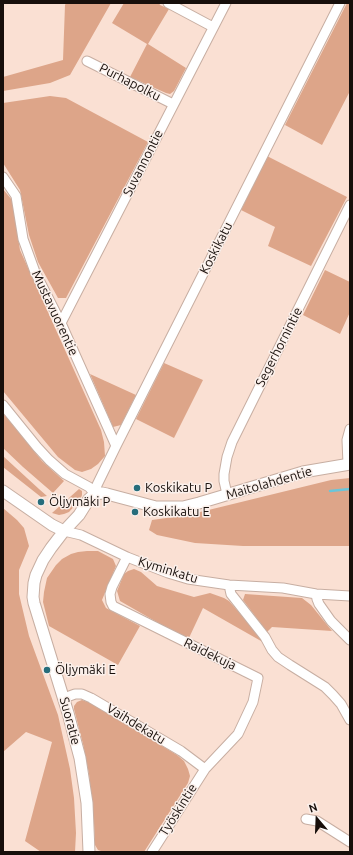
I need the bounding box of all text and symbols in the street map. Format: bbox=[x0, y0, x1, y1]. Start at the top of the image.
street label: Purhapolku bbox=[97, 60, 163, 104]
street label: Suvannontie bbox=[120, 127, 166, 199]
street label: Koskikatu bbox=[196, 219, 236, 277]
street label: Mustavuorentie bbox=[28, 268, 82, 358]
street label: Segerhornintie bbox=[252, 305, 306, 389]
street label: Maitolahdentie bbox=[224, 463, 314, 503]
place label: Koskikatu P bbox=[145, 480, 212, 496]
marker: Koskikatu P bbox=[132, 483, 142, 493]
place label: Öljymäki P bbox=[49, 494, 110, 510]
marker: Öljymäki P bbox=[36, 497, 46, 507]
place label: Koskikatu E bbox=[143, 504, 210, 520]
marker: Koskikatu E bbox=[130, 507, 140, 517]
street label: Kyminkatu bbox=[136, 554, 200, 586]
street label: Raidekuja bbox=[181, 635, 239, 673]
place label: Öljymäki E bbox=[55, 662, 116, 678]
marker: Öljymäki E bbox=[42, 665, 52, 675]
street label: Suoratie bbox=[56, 695, 84, 747]
street label: Vaihdekatu bbox=[104, 700, 168, 748]
street label: Työskintie bbox=[156, 781, 200, 839]
north arrow bbox=[297, 799, 337, 839]
text: N bbox=[307, 801, 319, 815]

